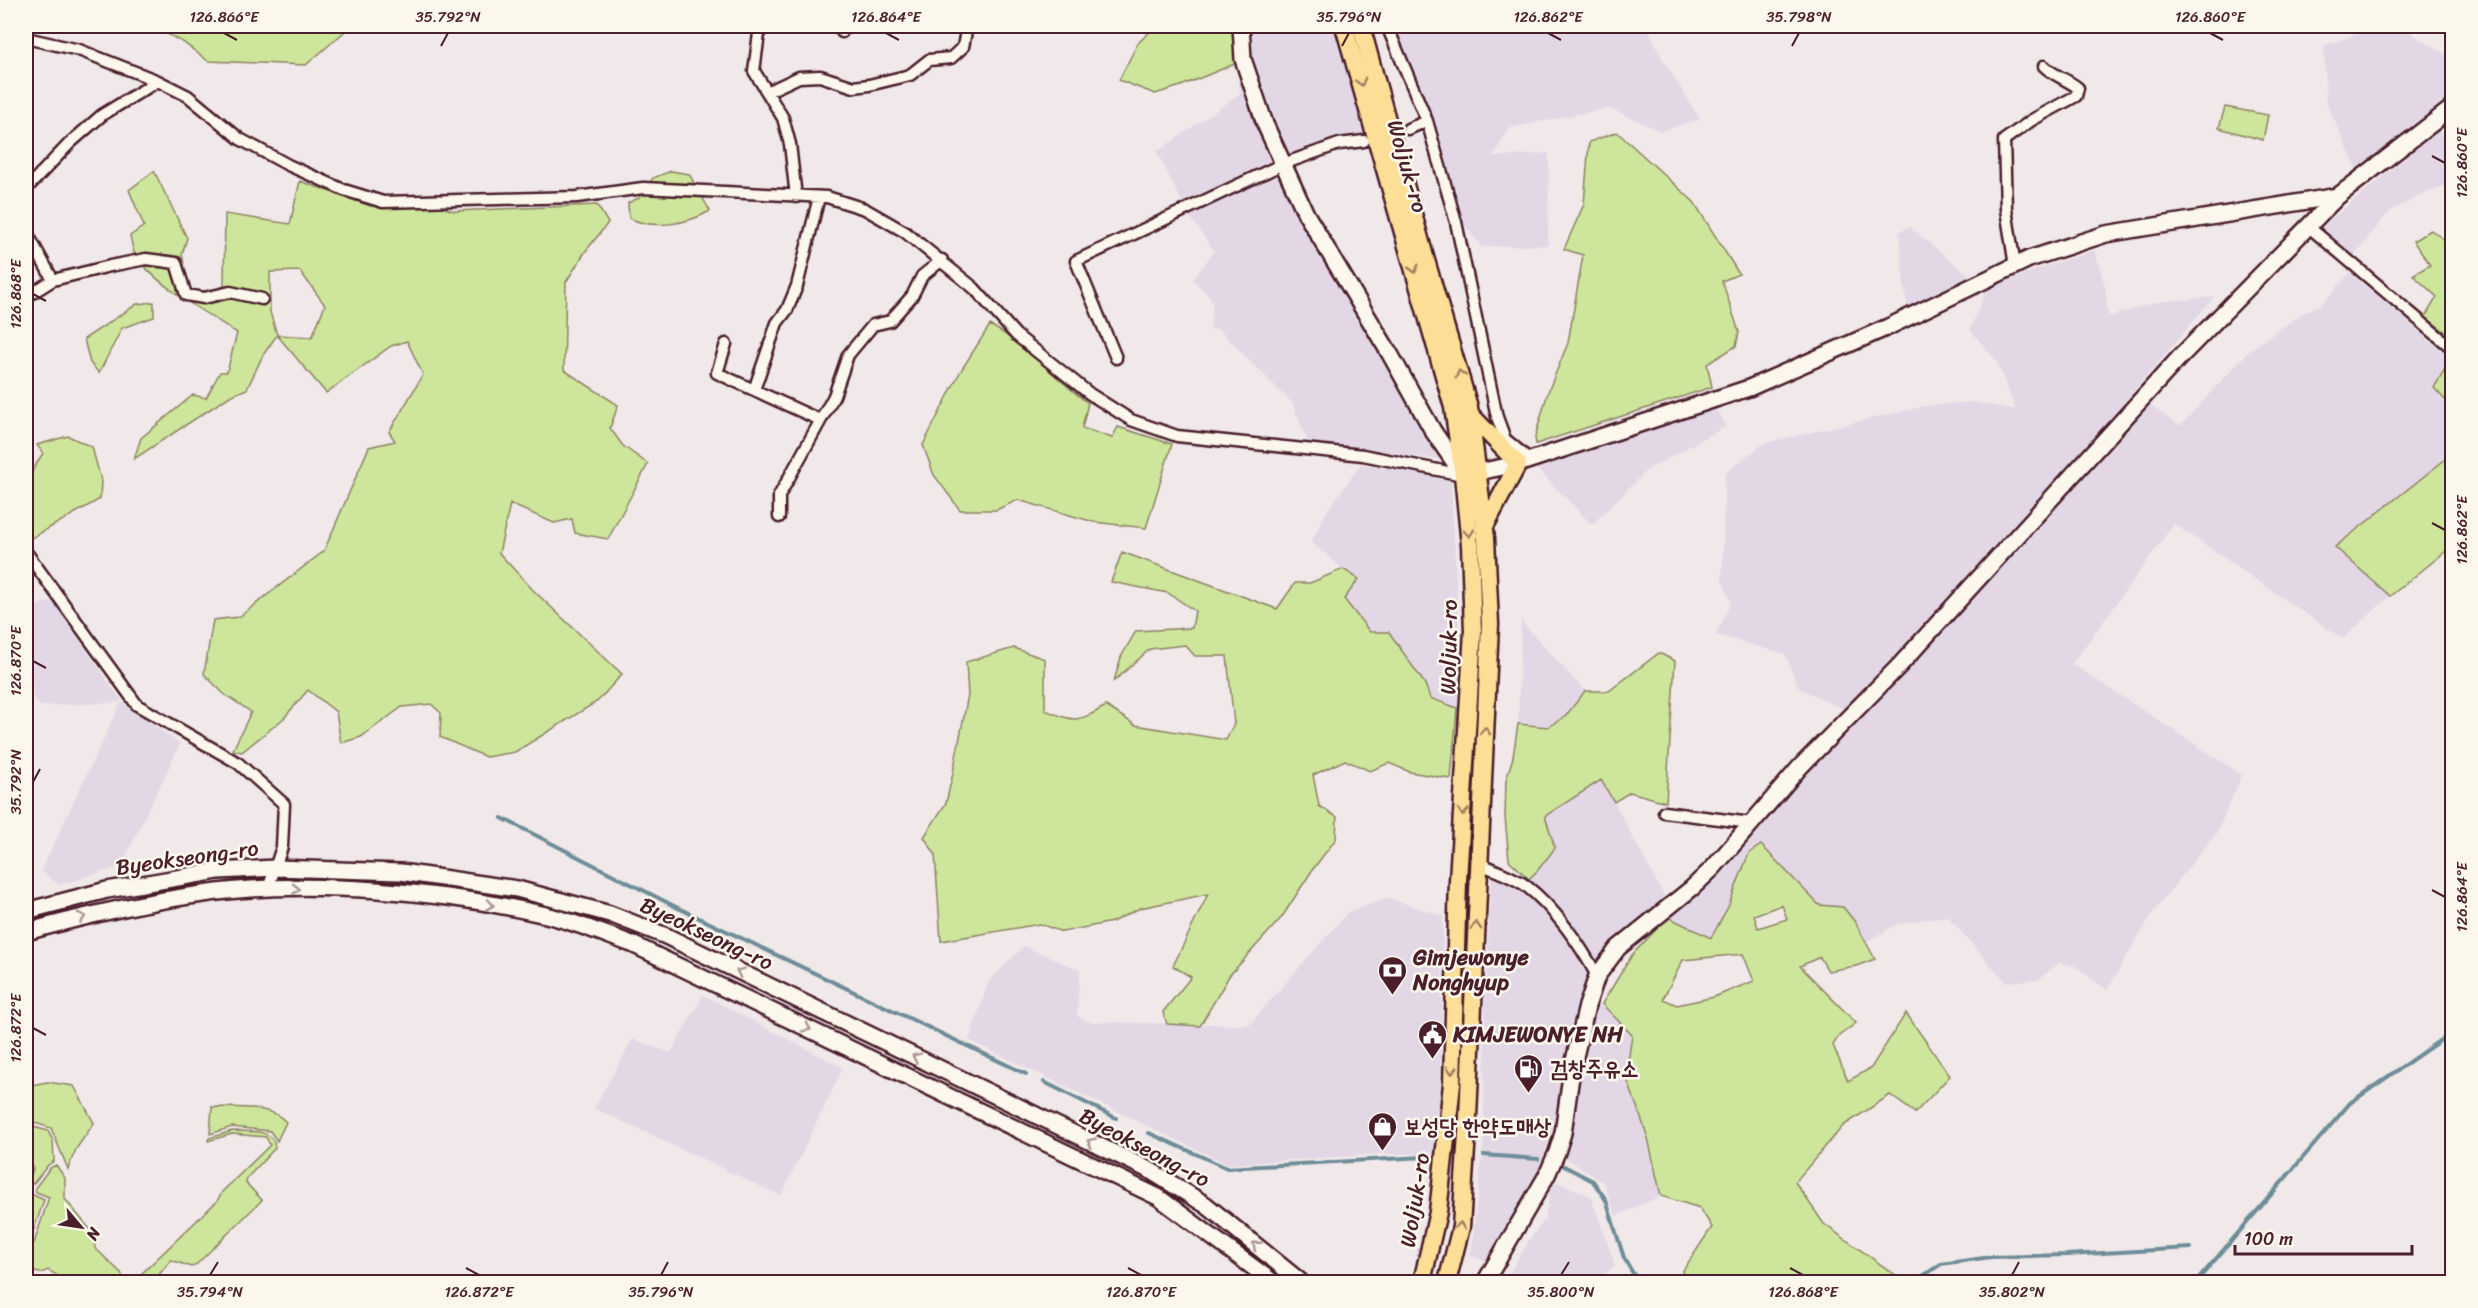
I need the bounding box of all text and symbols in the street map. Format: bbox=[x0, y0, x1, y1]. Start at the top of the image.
text: 126.866°E bbox=[190, 4, 260, 30]
text: 35.792°N bbox=[415, 4, 481, 30]
text: 126.864°E bbox=[851, 4, 923, 30]
text: 35.796°N bbox=[1316, 4, 1382, 30]
text: 126.862°E bbox=[1513, 4, 1584, 30]
text: 35.798°N bbox=[1766, 4, 1832, 30]
text: 126.860°E bbox=[2175, 4, 2247, 30]
one-way arrow bbox=[1354, 76, 1366, 87]
street label: Woljuk-ro bbox=[1376, 115, 1439, 217]
text: 126.860°E bbox=[2449, 126, 2475, 198]
text: 126.868°E bbox=[3, 258, 29, 329]
one-way arrow bbox=[1407, 263, 1419, 274]
one-way arrow bbox=[1455, 369, 1467, 380]
text: 126.862°E bbox=[2449, 494, 2475, 565]
one-way arrow bbox=[1462, 529, 1475, 538]
street label: Woljuk-ro bbox=[1428, 599, 1469, 695]
text: 126.870°E bbox=[3, 624, 29, 696]
one-way arrow bbox=[1478, 727, 1491, 736]
text: 35.792°N bbox=[3, 749, 29, 815]
one-way arrow bbox=[1456, 808, 1469, 817]
street label: Byeokseong-ro bbox=[113, 828, 261, 887]
text: 126.864°E bbox=[2449, 860, 2475, 932]
one-way arrow bbox=[291, 883, 300, 895]
street label: Byeokseong-ro bbox=[633, 885, 780, 981]
one-way arrow bbox=[484, 898, 494, 911]
one-way arrow bbox=[76, 912, 87, 924]
one-way arrow bbox=[1469, 922, 1482, 931]
place label: Gimjewonye Nonghyup bbox=[1412, 938, 1530, 1002]
bank icon: Gimjewonye Nonghyup bbox=[1376, 954, 1408, 996]
one-way arrow bbox=[736, 968, 747, 980]
text: 126.872°E bbox=[3, 992, 29, 1063]
place label: KIMJEWONYE NH bbox=[1452, 1015, 1623, 1054]
public building icon: KIMJEWONYE NH bbox=[1416, 1018, 1448, 1060]
one-way arrow bbox=[801, 1020, 812, 1032]
place label: 검창주유소 bbox=[1550, 1049, 1639, 1088]
fuel station icon: 검창주유소 bbox=[1513, 1052, 1545, 1094]
one-way arrow bbox=[911, 1053, 922, 1064]
one-way arrow bbox=[1446, 1065, 1459, 1074]
street label: Byeokseong-ro bbox=[1072, 1097, 1217, 1198]
place label: 보성당 한약도매상 bbox=[1404, 1107, 1552, 1146]
shop icon: 보성당 한약도매상 bbox=[1367, 1110, 1399, 1152]
one-way arrow bbox=[1087, 1137, 1098, 1149]
street label: Woljuk-ro bbox=[1388, 1150, 1441, 1250]
north arrow bbox=[51, 1197, 111, 1257]
scale bar bbox=[2235, 1218, 2412, 1256]
text: N bbox=[78, 1221, 110, 1247]
one-way arrow bbox=[1454, 1221, 1466, 1230]
text: 100 m bbox=[2244, 1223, 2293, 1255]
one-way arrow bbox=[1252, 1242, 1263, 1253]
text: 35.794°N bbox=[177, 1279, 244, 1305]
text: 126.872°E bbox=[444, 1279, 515, 1305]
text: 35.796°N bbox=[628, 1279, 694, 1305]
text: 126.870°E bbox=[1106, 1279, 1178, 1305]
text: 35.800°N bbox=[1528, 1279, 1595, 1305]
text: 126.868°E bbox=[1768, 1279, 1839, 1305]
text: 35.802°N bbox=[1979, 1279, 2046, 1305]

